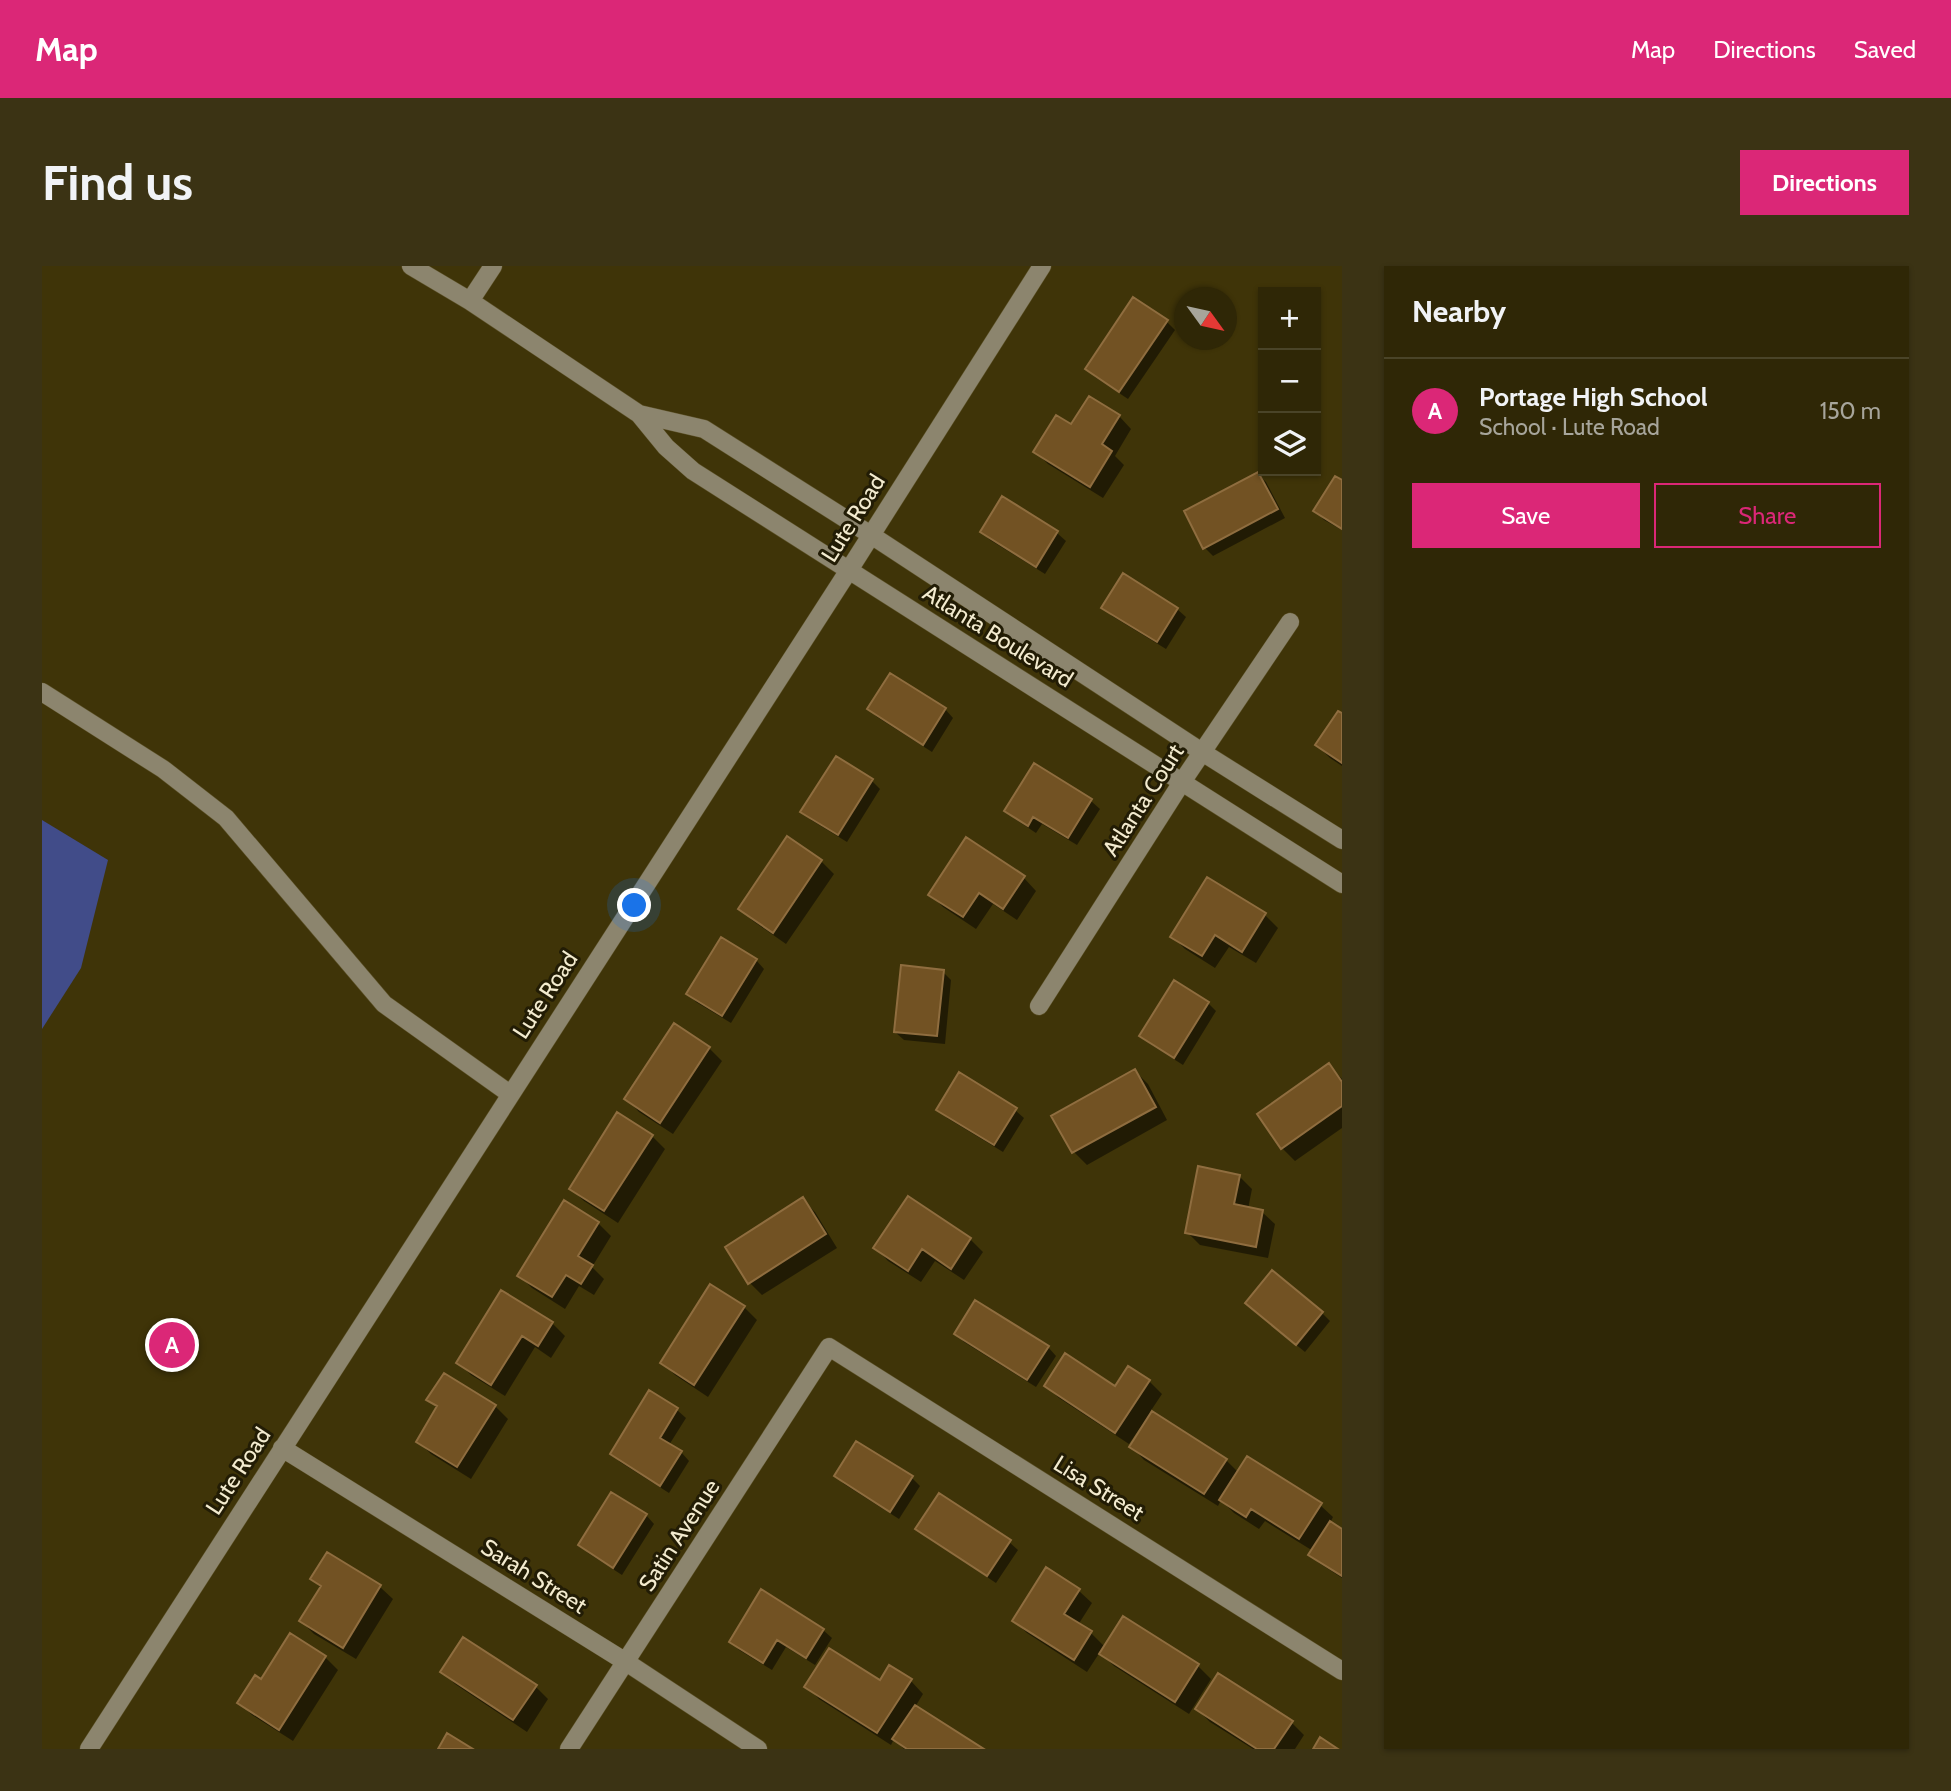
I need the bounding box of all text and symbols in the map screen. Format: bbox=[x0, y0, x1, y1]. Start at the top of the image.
text: Map bbox=[35, 29, 98, 69]
text: Map bbox=[1631, 35, 1675, 64]
text: Directions bbox=[1713, 35, 1816, 64]
text: Saved bbox=[1854, 35, 1916, 64]
button: Directions bbox=[1740, 150, 1909, 215]
text: Find us bbox=[42, 153, 193, 212]
north arrow bbox=[1174, 287, 1237, 350]
map controls bbox=[1258, 287, 1321, 476]
button: + bbox=[1258, 287, 1321, 350]
text: Nearby bbox=[1412, 293, 1506, 330]
button: − bbox=[1258, 350, 1321, 413]
text: Portage High School bbox=[1479, 381, 1708, 413]
text: A bbox=[1428, 397, 1442, 425]
text: 150 m bbox=[1820, 397, 1881, 425]
button: layers bbox=[1258, 413, 1321, 476]
text: School · Lute Road bbox=[1479, 413, 1660, 441]
street label: Lute Road bbox=[815, 469, 891, 567]
button: Save bbox=[1412, 483, 1640, 548]
button: Share bbox=[1654, 483, 1881, 548]
street label: Atlanta Boulevard bbox=[918, 579, 1078, 693]
street label: Atlanta Court bbox=[1096, 739, 1190, 861]
your location bbox=[617, 888, 651, 922]
street label: Lute Road bbox=[507, 946, 583, 1044]
pin: A bbox=[149, 1319, 195, 1371]
street label: Lute Road bbox=[200, 1422, 276, 1520]
street label: Lisa Street bbox=[1049, 1449, 1150, 1527]
street label: Satin Avenue bbox=[632, 1474, 726, 1596]
street label: Sarah Street bbox=[476, 1532, 592, 1620]

